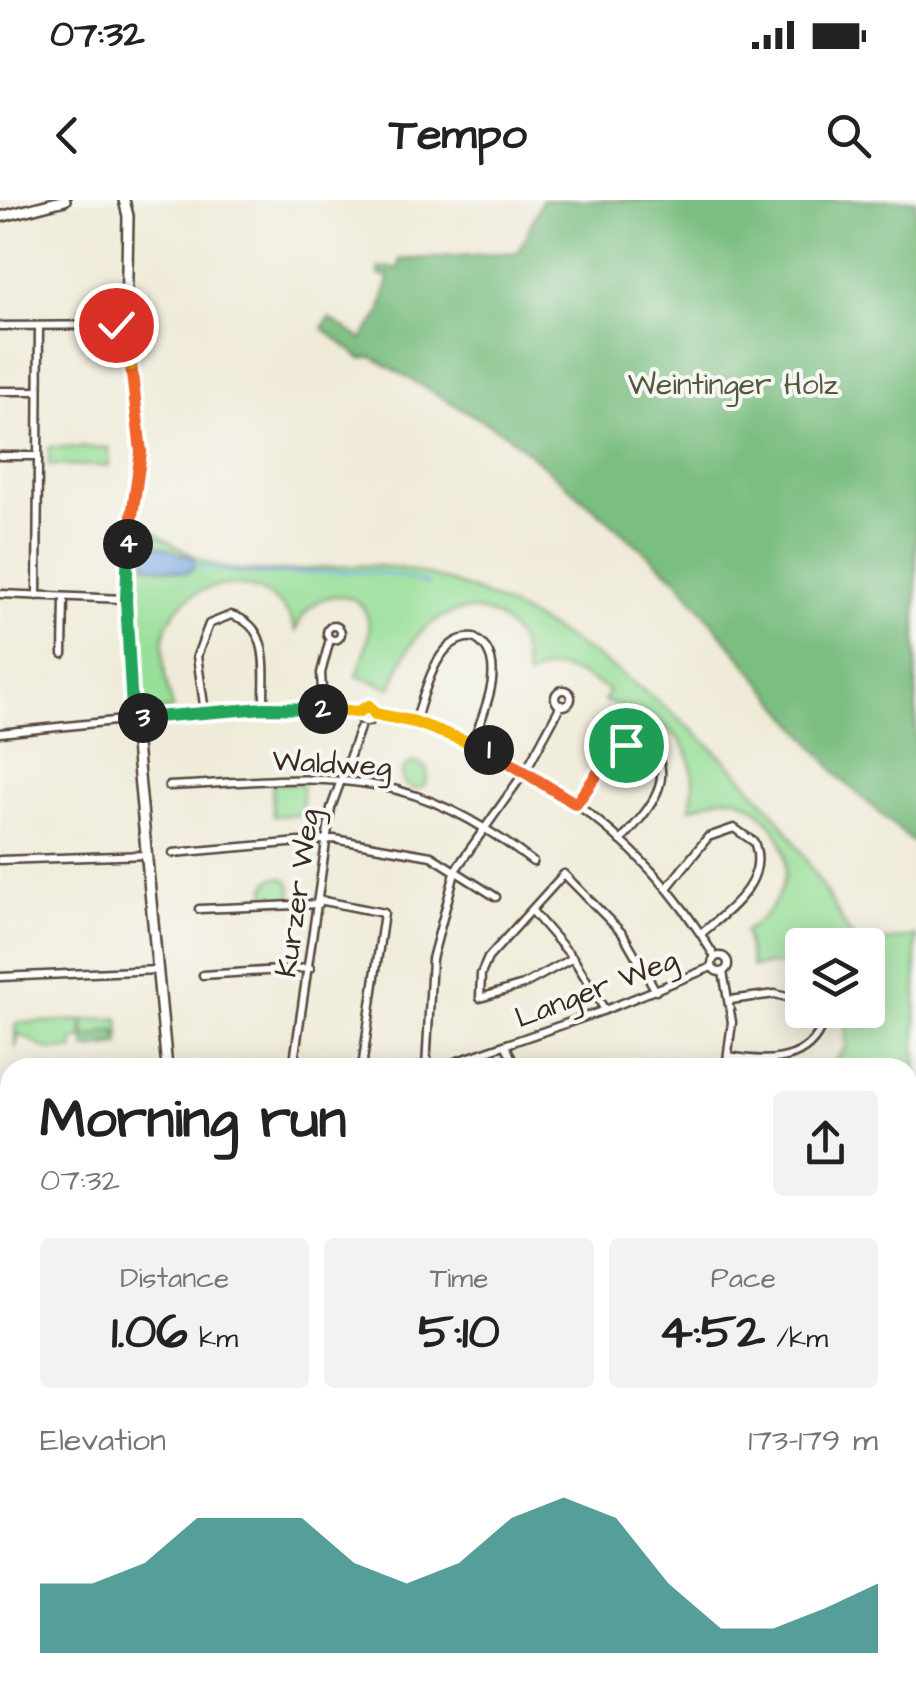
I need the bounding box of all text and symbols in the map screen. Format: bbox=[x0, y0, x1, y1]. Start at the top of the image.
text: 07:32 bbox=[50, 9, 145, 61]
text: Tempo bbox=[389, 104, 527, 166]
icon: back bbox=[40, 108, 95, 163]
icon: search bbox=[821, 108, 876, 163]
pin bbox=[74, 283, 159, 368]
icon: check bbox=[89, 298, 144, 353]
park label: Weintinger Holz bbox=[628, 364, 838, 407]
pin: 4 bbox=[103, 519, 153, 569]
text: 4 bbox=[118, 524, 138, 563]
pin: 2 bbox=[298, 684, 348, 734]
text: 2 bbox=[315, 689, 331, 728]
pin: 3 bbox=[118, 693, 168, 743]
text: 3 bbox=[136, 698, 150, 737]
pin bbox=[584, 703, 669, 788]
icon: arrive bbox=[599, 718, 654, 773]
pin: 1 bbox=[464, 725, 514, 775]
text: 1 bbox=[487, 730, 491, 769]
street label: Waldweg bbox=[271, 740, 393, 789]
street label: Kurzer Weg bbox=[265, 806, 332, 980]
map controls bbox=[785, 928, 885, 1028]
button: layers bbox=[785, 928, 885, 1028]
street label: Langer Weg bbox=[509, 939, 684, 1040]
text: Morning run bbox=[40, 1082, 346, 1158]
button: share bbox=[773, 1091, 878, 1196]
text: 07:32 bbox=[40, 1158, 120, 1203]
text: Distance bbox=[120, 1259, 229, 1298]
text: Time bbox=[430, 1259, 488, 1298]
text: Pace bbox=[711, 1259, 776, 1298]
text: 1.06 bbox=[111, 1298, 188, 1367]
text: 5:10 bbox=[418, 1298, 500, 1367]
text: 4:52 bbox=[659, 1298, 765, 1367]
text: km bbox=[188, 1319, 238, 1358]
text: /km bbox=[765, 1319, 828, 1358]
text: Elevation bbox=[40, 1418, 166, 1463]
text: 173–179 m bbox=[748, 1418, 878, 1463]

